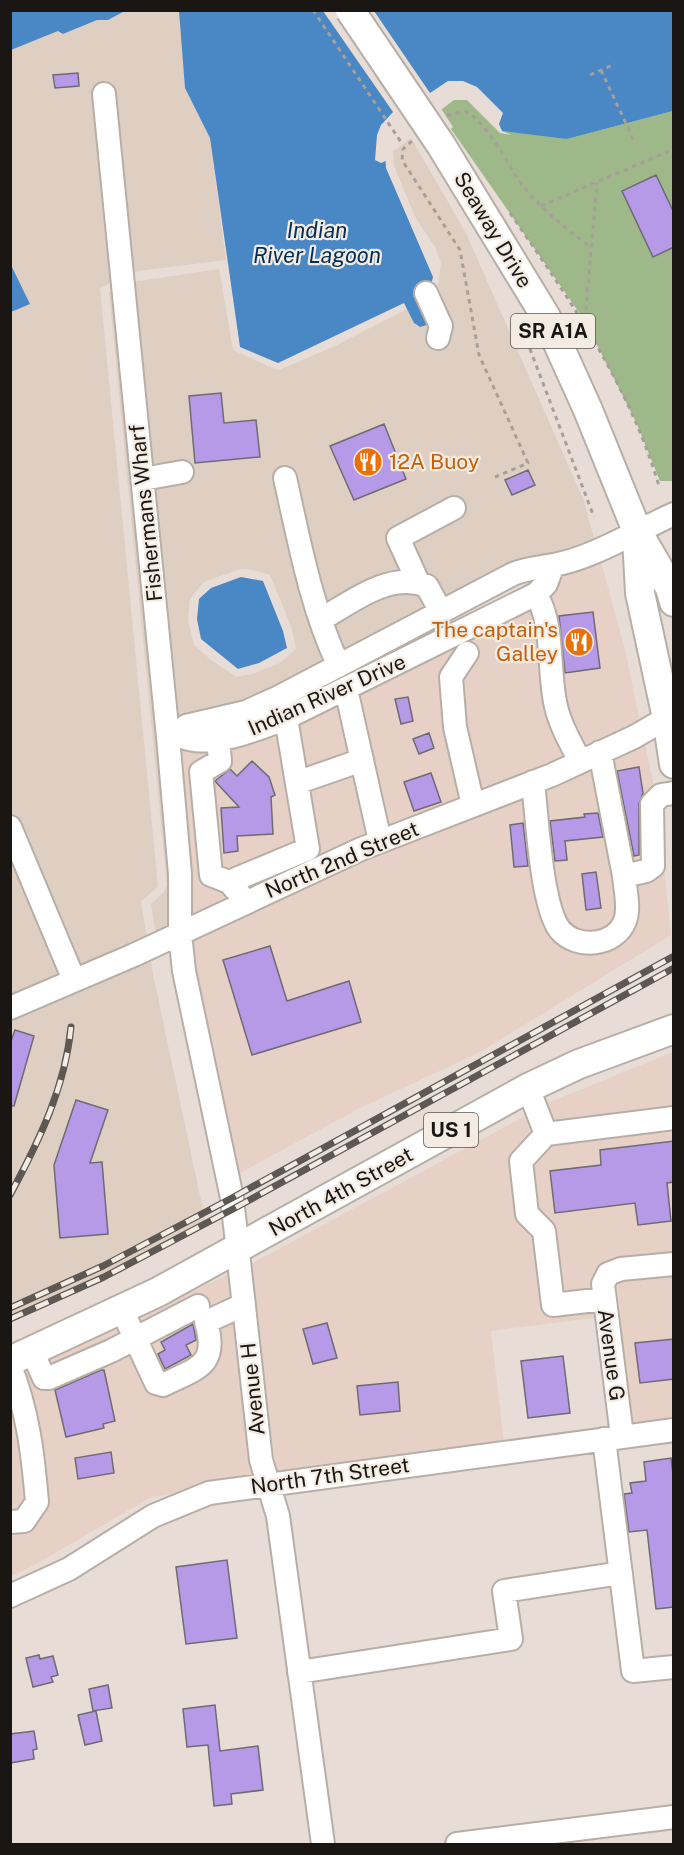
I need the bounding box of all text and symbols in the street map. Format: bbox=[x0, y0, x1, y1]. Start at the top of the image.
street label: Seaway Drive bbox=[449, 167, 538, 292]
water label: Indian River Lagoon bbox=[253, 217, 381, 268]
road number: SR A1A bbox=[511, 314, 595, 348]
street label: Fishermans Wharf bbox=[124, 423, 167, 603]
restaurant icon: 12A Buoy bbox=[352, 446, 384, 478]
place label: 12A Buoy bbox=[389, 449, 479, 474]
place label: The captain's Galley bbox=[432, 617, 558, 666]
restaurant icon: The captain's Galley bbox=[563, 626, 595, 658]
street label: Indian River Drive bbox=[244, 649, 409, 741]
street label: North 2nd Street bbox=[261, 816, 422, 903]
road number: US 1 bbox=[424, 1113, 478, 1147]
street label: North 4th Street bbox=[264, 1142, 417, 1241]
street label: Avenue G bbox=[593, 1307, 630, 1402]
street label: Avenue H bbox=[235, 1341, 270, 1437]
street label: North 7th Street bbox=[249, 1452, 411, 1499]

